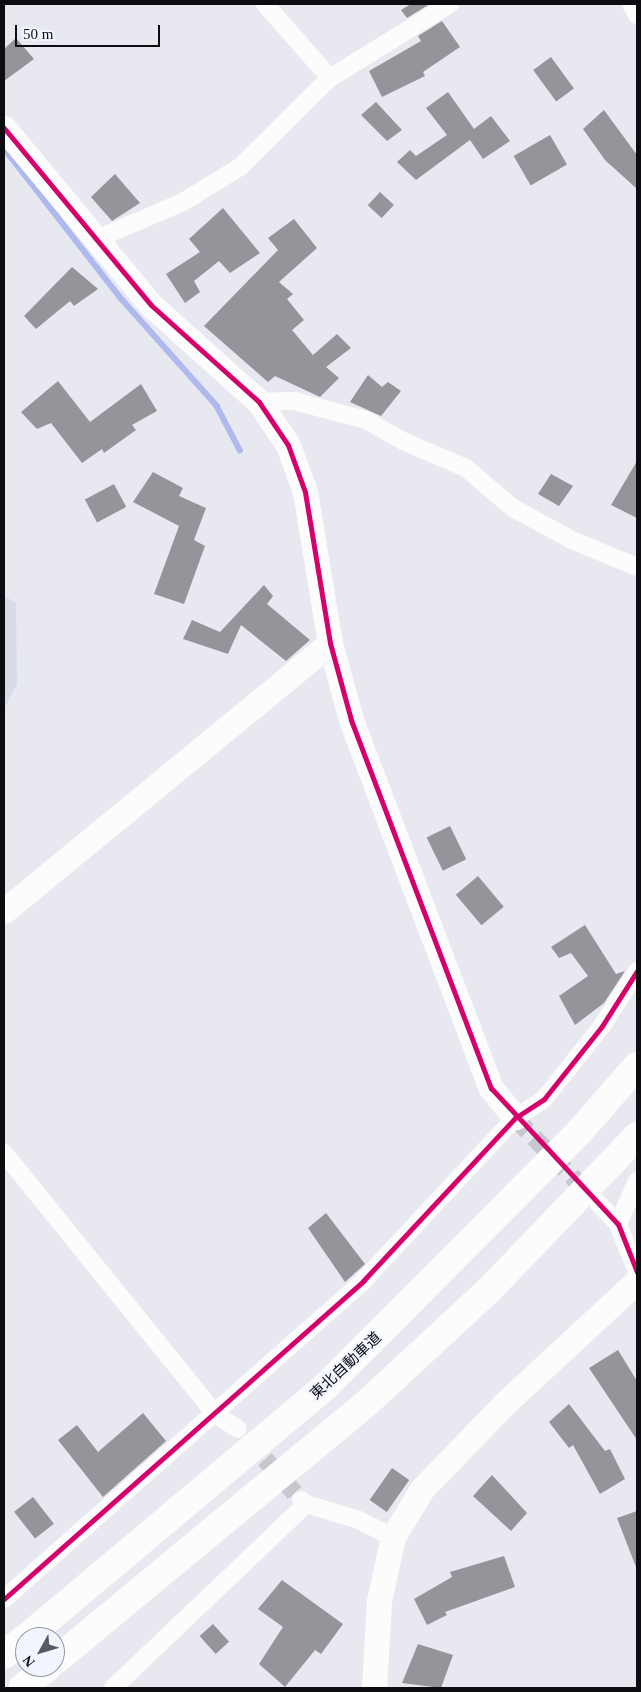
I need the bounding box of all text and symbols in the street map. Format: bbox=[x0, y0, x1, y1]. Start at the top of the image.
scale bar bbox=[18, 15, 162, 47]
text: 50 m bbox=[23, 26, 53, 42]
street label: 東北自動車道 bbox=[307, 1329, 385, 1403]
north arrow bbox=[15, 1627, 65, 1677]
text: N bbox=[20, 1652, 38, 1670]

